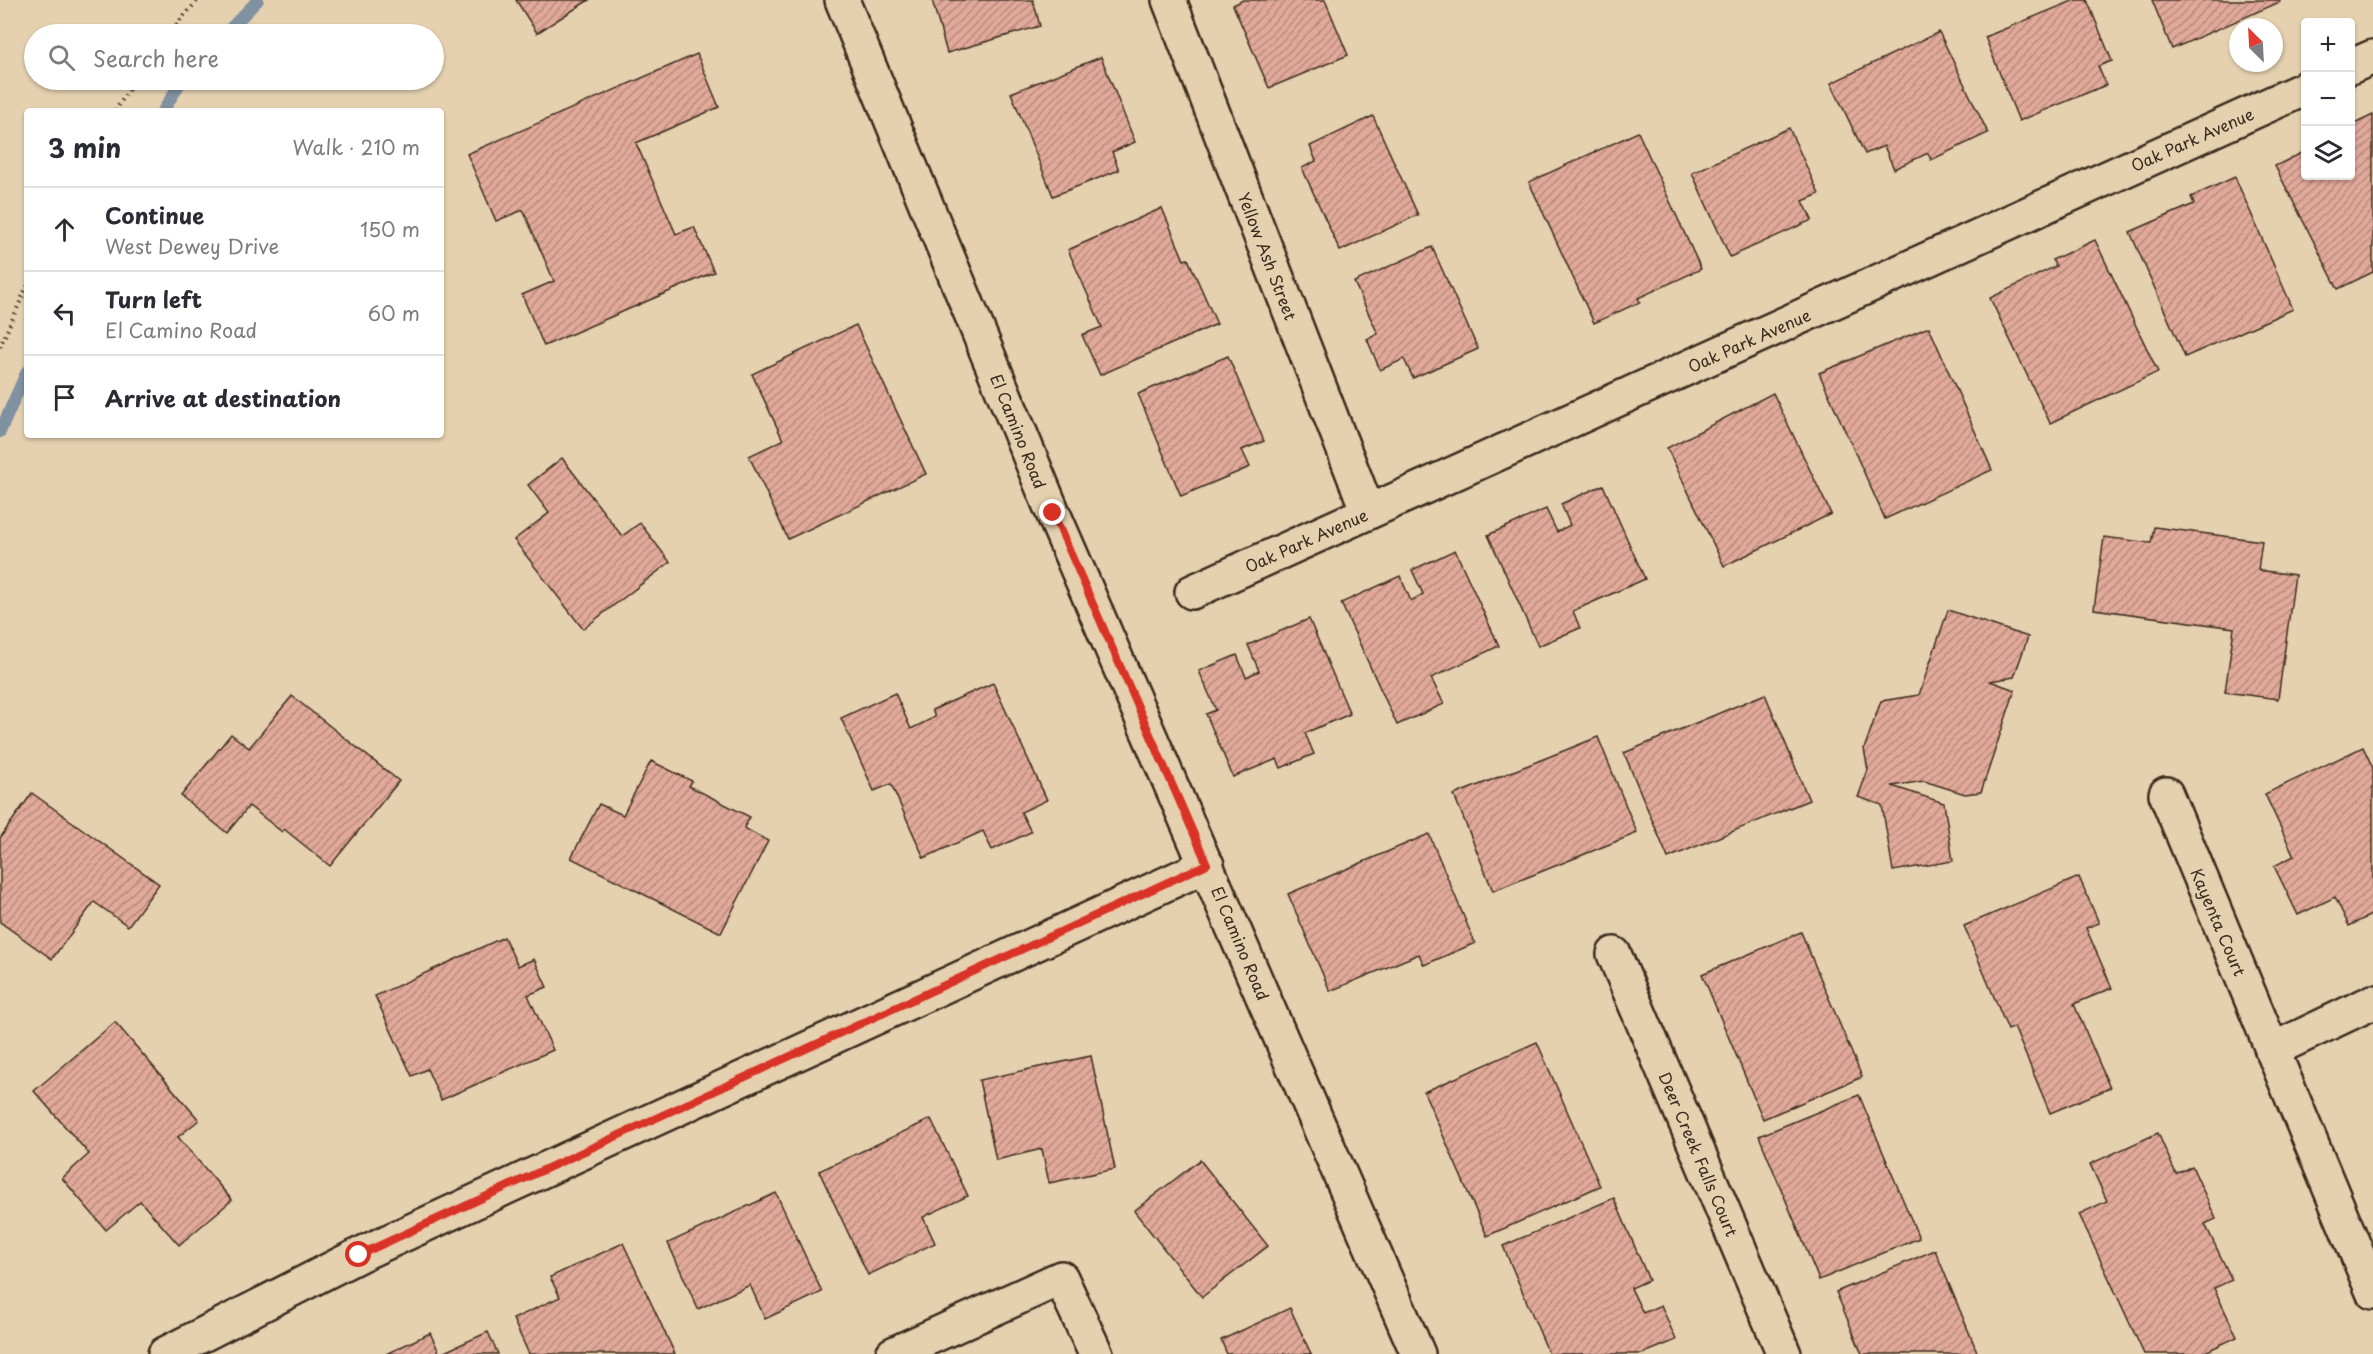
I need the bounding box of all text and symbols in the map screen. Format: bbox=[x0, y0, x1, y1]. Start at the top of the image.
north arrow bbox=[2229, 18, 2283, 72]
map controls bbox=[2301, 18, 2355, 180]
button: + bbox=[2301, 18, 2355, 72]
search box bbox=[24, 24, 444, 90]
icon: search bbox=[45, 41, 78, 74]
text: Search here bbox=[93, 41, 219, 74]
button: − bbox=[2301, 72, 2355, 126]
street label: Oak Park Avenue bbox=[2127, 101, 2257, 177]
button: layers bbox=[2301, 126, 2355, 180]
text: 3 min bbox=[48, 128, 121, 167]
text: Walk · 210 m bbox=[293, 132, 420, 162]
street label: Yellow Ash Street bbox=[1233, 189, 1304, 324]
text: Continue bbox=[105, 198, 204, 231]
icon: ahead bbox=[48, 213, 81, 246]
text: 150 m bbox=[360, 214, 420, 244]
text: West Dewey Drive bbox=[105, 231, 279, 261]
text: Turn left bbox=[105, 282, 202, 315]
icon: left bbox=[48, 297, 81, 330]
text: 60 m bbox=[368, 298, 420, 328]
street label: Oak Park Avenue bbox=[1684, 302, 1814, 378]
text: El Camino Road bbox=[105, 315, 257, 345]
street label: El Camino Road bbox=[985, 370, 1053, 492]
icon: arrive bbox=[48, 381, 81, 414]
text: Arrive at destination bbox=[105, 381, 341, 414]
route end bbox=[1039, 499, 1065, 525]
street label: Oak Park Avenue bbox=[1241, 502, 1371, 578]
street label: Kayenta Court bbox=[2186, 864, 2253, 980]
street label: El Camino Road bbox=[1206, 882, 1276, 1004]
street label: Deer Creek Falls Court bbox=[1653, 1068, 1745, 1240]
route start bbox=[345, 1241, 371, 1267]

